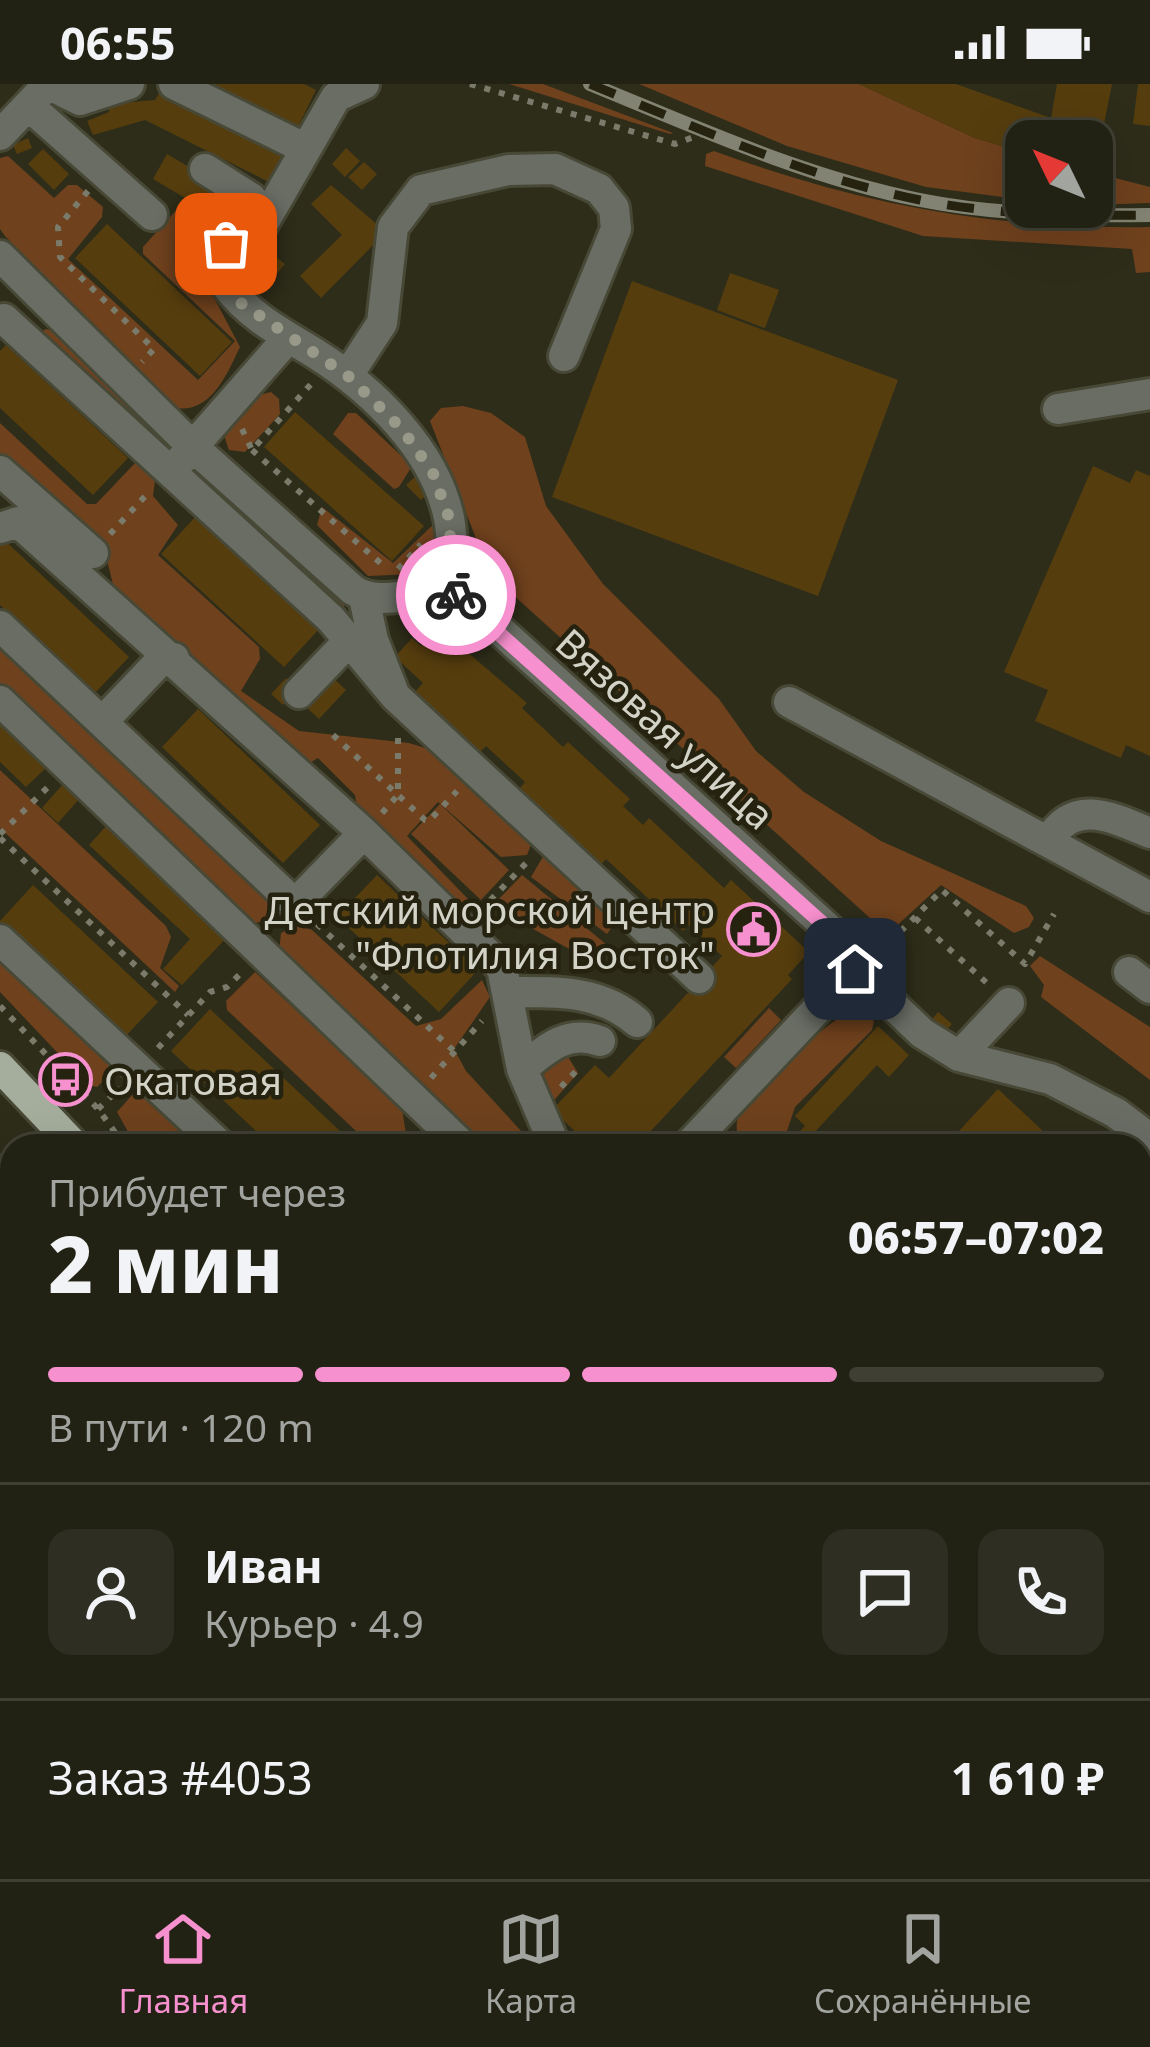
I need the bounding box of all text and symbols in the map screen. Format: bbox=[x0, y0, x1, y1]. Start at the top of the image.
text: 06:55 bbox=[60, 12, 176, 73]
north arrow bbox=[1005, 120, 1113, 228]
map controls bbox=[1005, 120, 1113, 228]
pin bbox=[175, 193, 277, 295]
icon: bag bbox=[193, 211, 259, 277]
courier bbox=[396, 535, 516, 655]
icon: bike bbox=[423, 562, 489, 628]
street label: Вязовая улица bbox=[546, 616, 786, 840]
place label: Детский морской центр "Флотилия Восток" bbox=[265, 882, 715, 980]
public building icon: Детский морской центр "Флотилия Восток" bbox=[726, 902, 782, 958]
pin bbox=[804, 918, 906, 1020]
icon: home bbox=[822, 936, 888, 1002]
bus stop icon: Окатовая bbox=[37, 1051, 93, 1107]
place label: Окатовая bbox=[104, 1053, 282, 1106]
text: Прибудет через bbox=[48, 1165, 346, 1218]
text: 06:57–07:02 bbox=[848, 1206, 1104, 1267]
text: 2 мин bbox=[48, 1210, 283, 1316]
text: В пути · 120 m bbox=[48, 1400, 314, 1453]
button: person bbox=[48, 1529, 174, 1655]
button: chat bbox=[822, 1529, 948, 1655]
button: phone bbox=[978, 1529, 1104, 1655]
text: Иван bbox=[204, 1535, 323, 1596]
text: Курьер · 4.9 bbox=[204, 1596, 424, 1649]
text: Заказ #4053 bbox=[48, 1747, 313, 1808]
text: 1 610 ₽ bbox=[951, 1747, 1104, 1808]
tab: Главная bbox=[118, 1906, 248, 2023]
tab: Карта bbox=[485, 1906, 577, 2023]
tab: Сохранённые bbox=[814, 1906, 1032, 2023]

